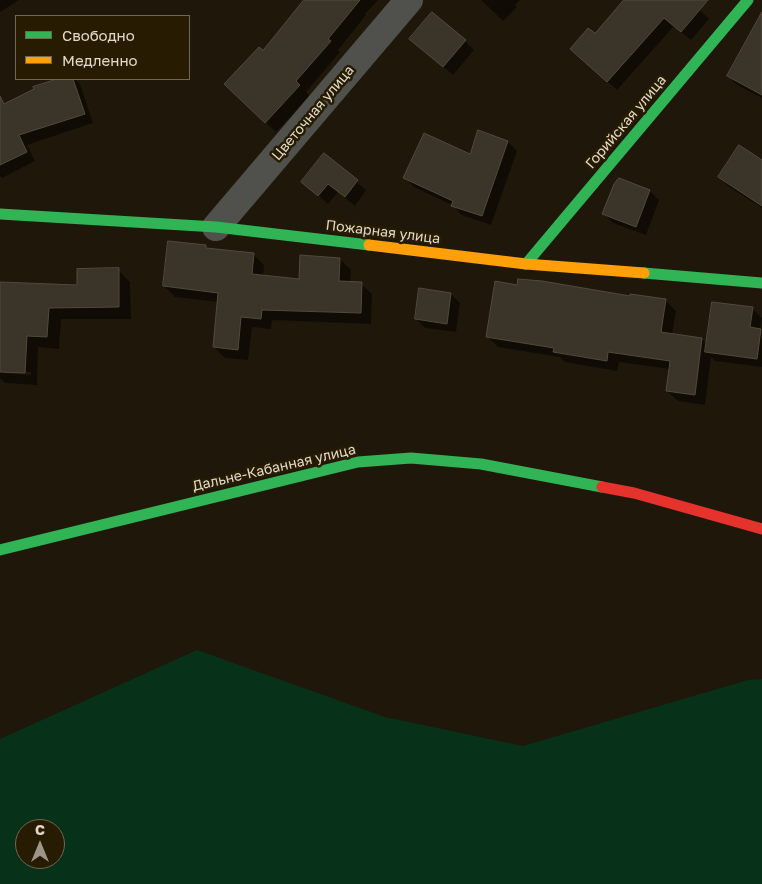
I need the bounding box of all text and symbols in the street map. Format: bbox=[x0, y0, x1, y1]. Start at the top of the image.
legend bbox=[15, 15, 190, 80]
text: Свободно bbox=[62, 26, 135, 44]
text: Медленно bbox=[62, 51, 138, 69]
street label: Цветочная улица bbox=[268, 62, 358, 164]
street label: Горийская улица bbox=[582, 72, 670, 172]
street label: Пожарная улица bbox=[325, 217, 441, 247]
street label: Дальне-Кабанная улица bbox=[191, 441, 357, 495]
north arrow bbox=[15, 819, 65, 869]
text: С bbox=[35, 821, 45, 838]

